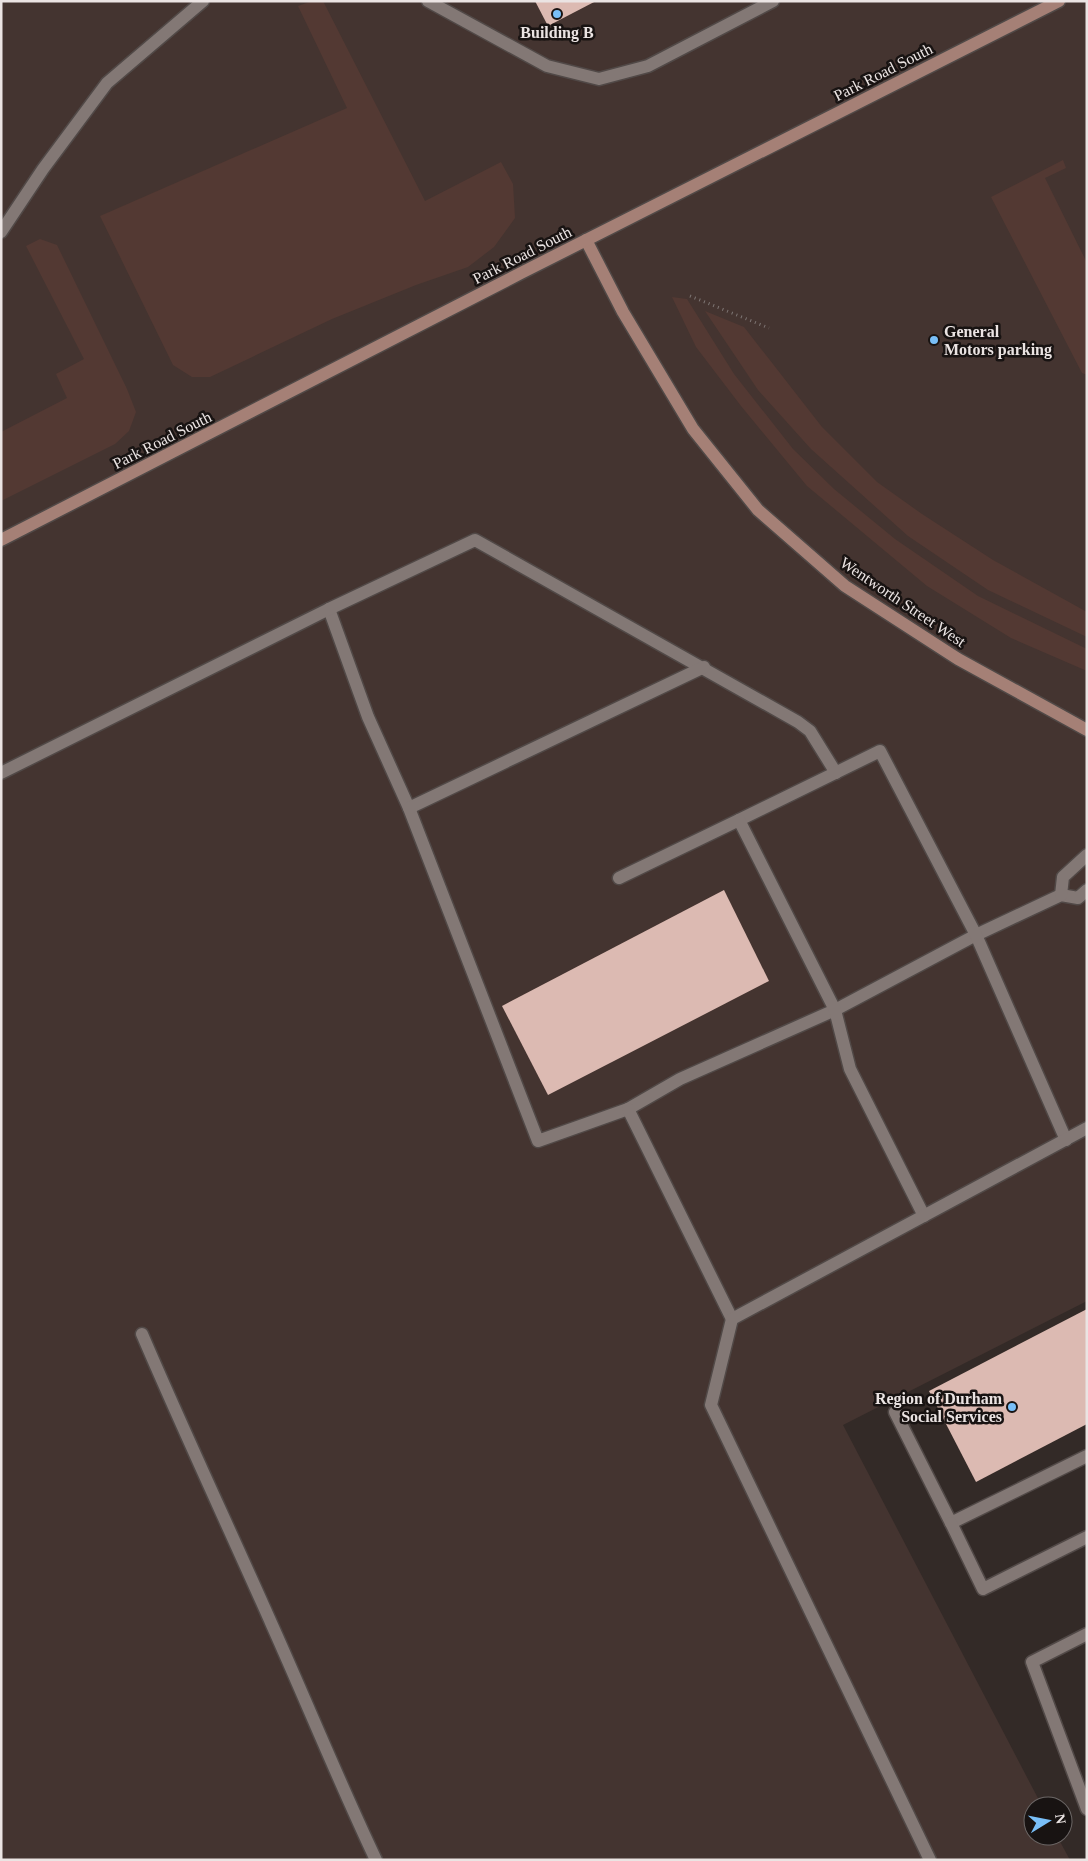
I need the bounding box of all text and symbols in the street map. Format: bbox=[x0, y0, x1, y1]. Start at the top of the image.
marker: Building B bbox=[551, 8, 563, 20]
place label: Building B bbox=[520, 24, 594, 42]
street label: Park Road South bbox=[831, 40, 935, 104]
street label: Park Road South bbox=[470, 223, 574, 287]
place label: General Motors parking bbox=[944, 323, 1052, 359]
marker: General Motors parking bbox=[928, 334, 940, 346]
street label: Park Road South bbox=[110, 408, 214, 472]
street label: Wentworth Street West bbox=[837, 554, 969, 651]
place label: Region of Durham Social Services bbox=[875, 1390, 1003, 1425]
marker: Region of Durham Social Services bbox=[1006, 1401, 1018, 1413]
north arrow bbox=[1023, 1796, 1073, 1846]
text: N bbox=[1052, 1813, 1069, 1825]

